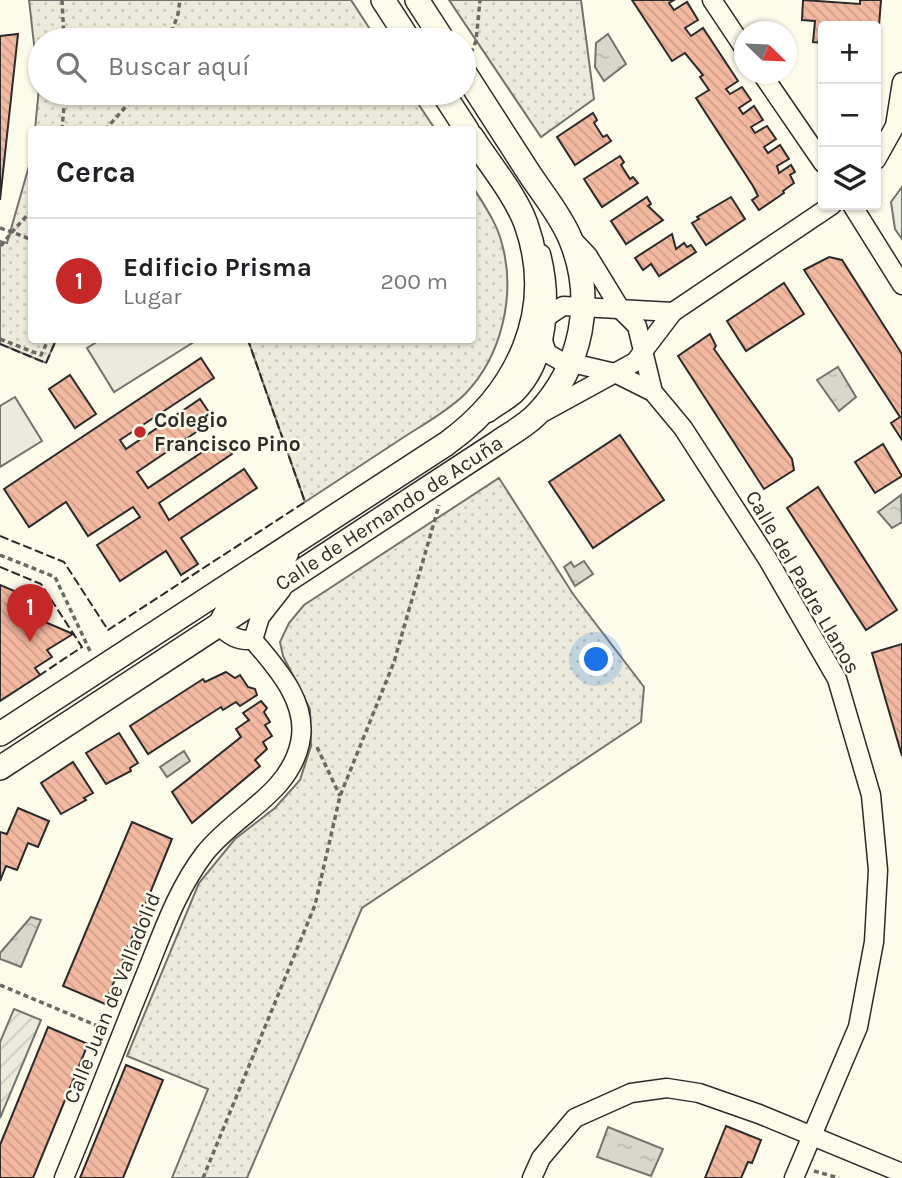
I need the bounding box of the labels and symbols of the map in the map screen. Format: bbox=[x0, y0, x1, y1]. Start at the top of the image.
north arrow bbox=[734, 21, 797, 84]
place label: Colegio Francisco Pino bbox=[154, 408, 301, 456]
marker: Colegio Francisco Pino bbox=[132, 424, 148, 440]
street label: Calle de Hernando de Acuña bbox=[271, 430, 507, 596]
street label: Calle del Padre Llanos bbox=[741, 486, 865, 678]
pin: 1 bbox=[7, 584, 53, 642]
your location bbox=[579, 642, 613, 676]
street label: Calle Juan de Valladolid bbox=[59, 889, 165, 1107]

